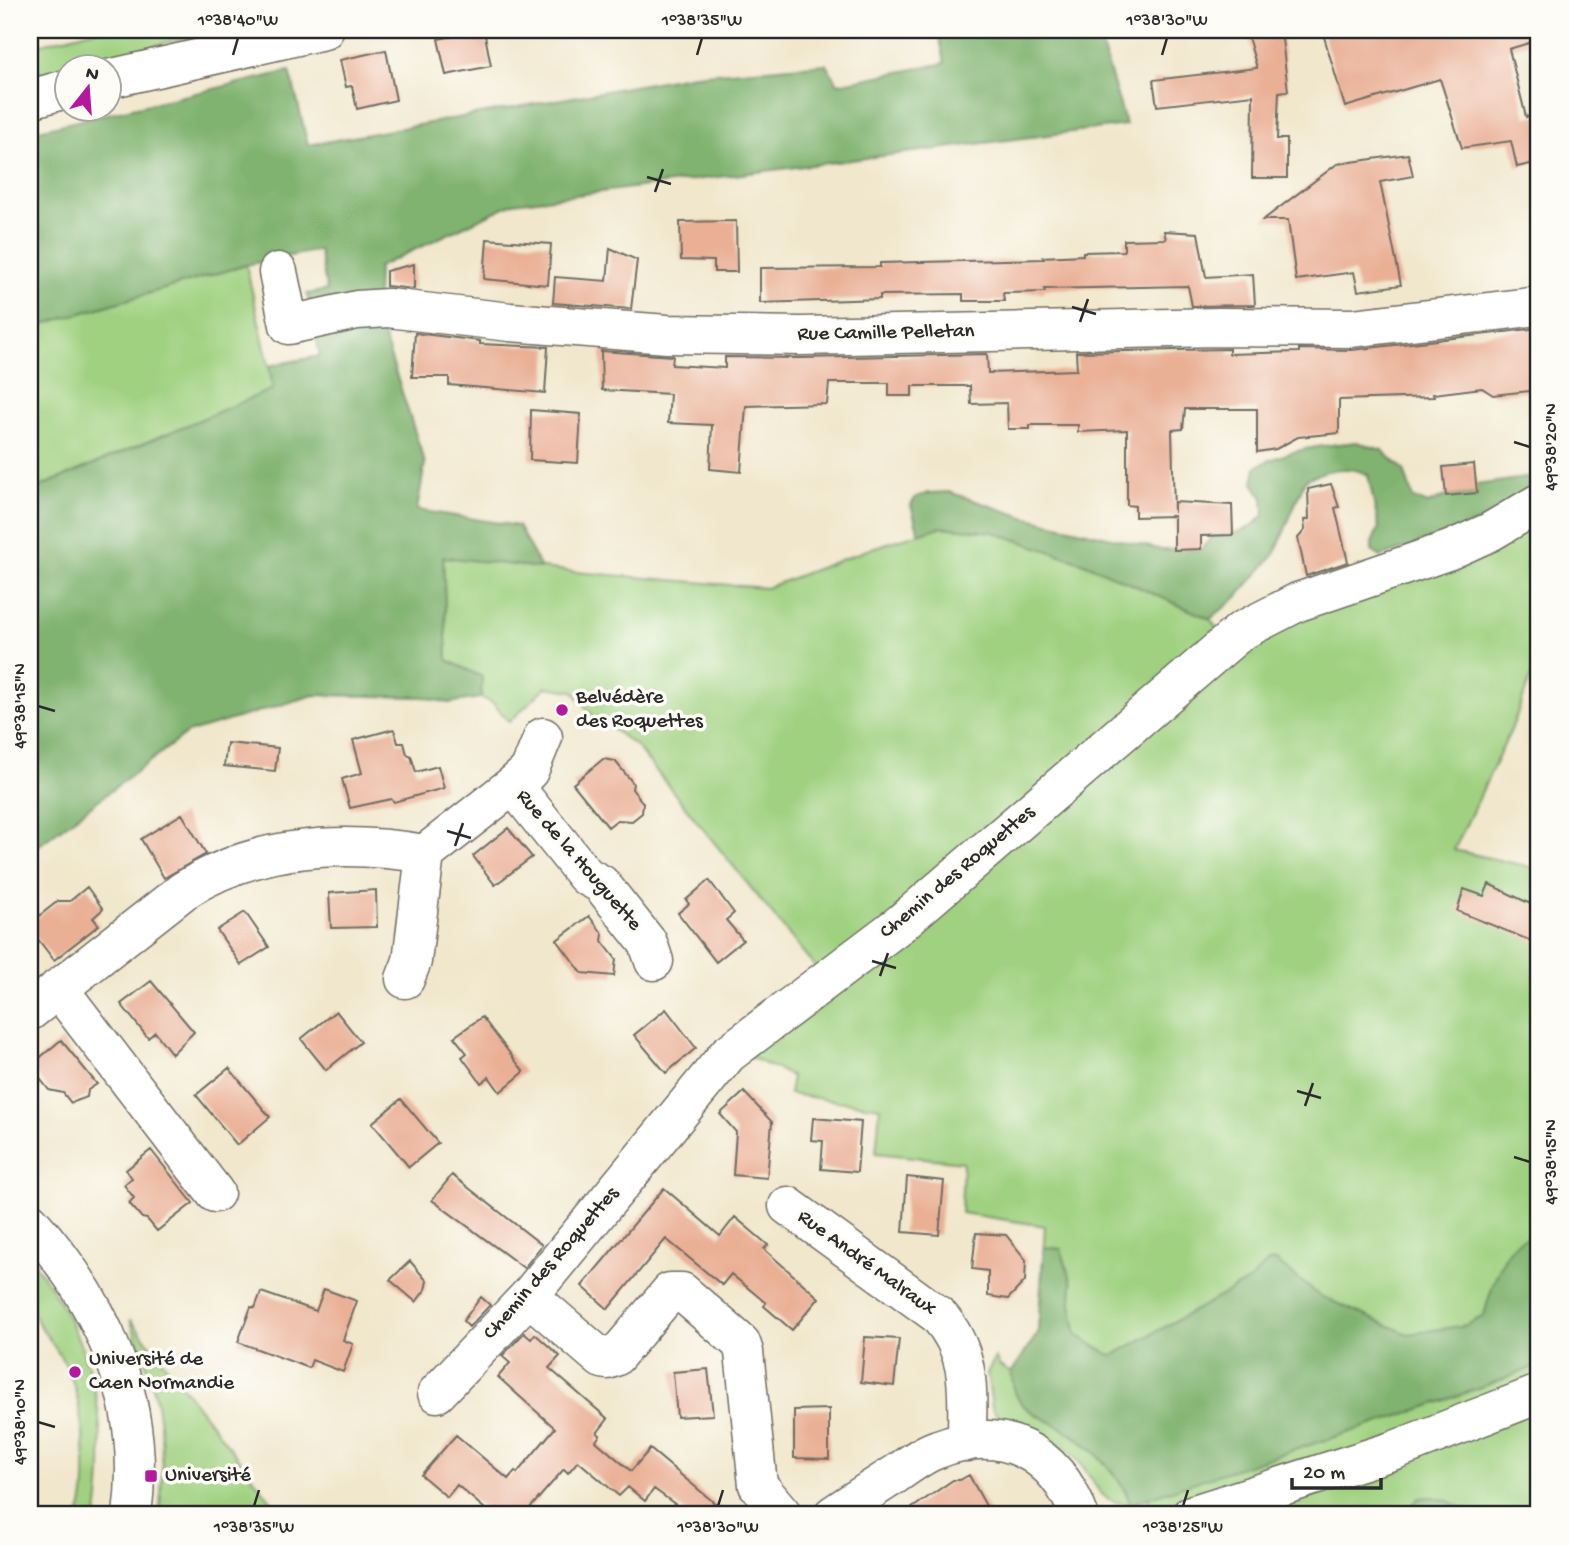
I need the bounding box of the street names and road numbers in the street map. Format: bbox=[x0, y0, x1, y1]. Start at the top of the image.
street label: Rue Camille Pelletan bbox=[797, 320, 975, 348]
street label: Rue de la Houguette bbox=[510, 785, 647, 938]
street label: Chemin des Roquettes bbox=[875, 800, 1042, 945]
street label: Chemin des Roquettes bbox=[479, 1181, 626, 1346]
street label: Rue André Malraux bbox=[792, 1205, 940, 1323]

